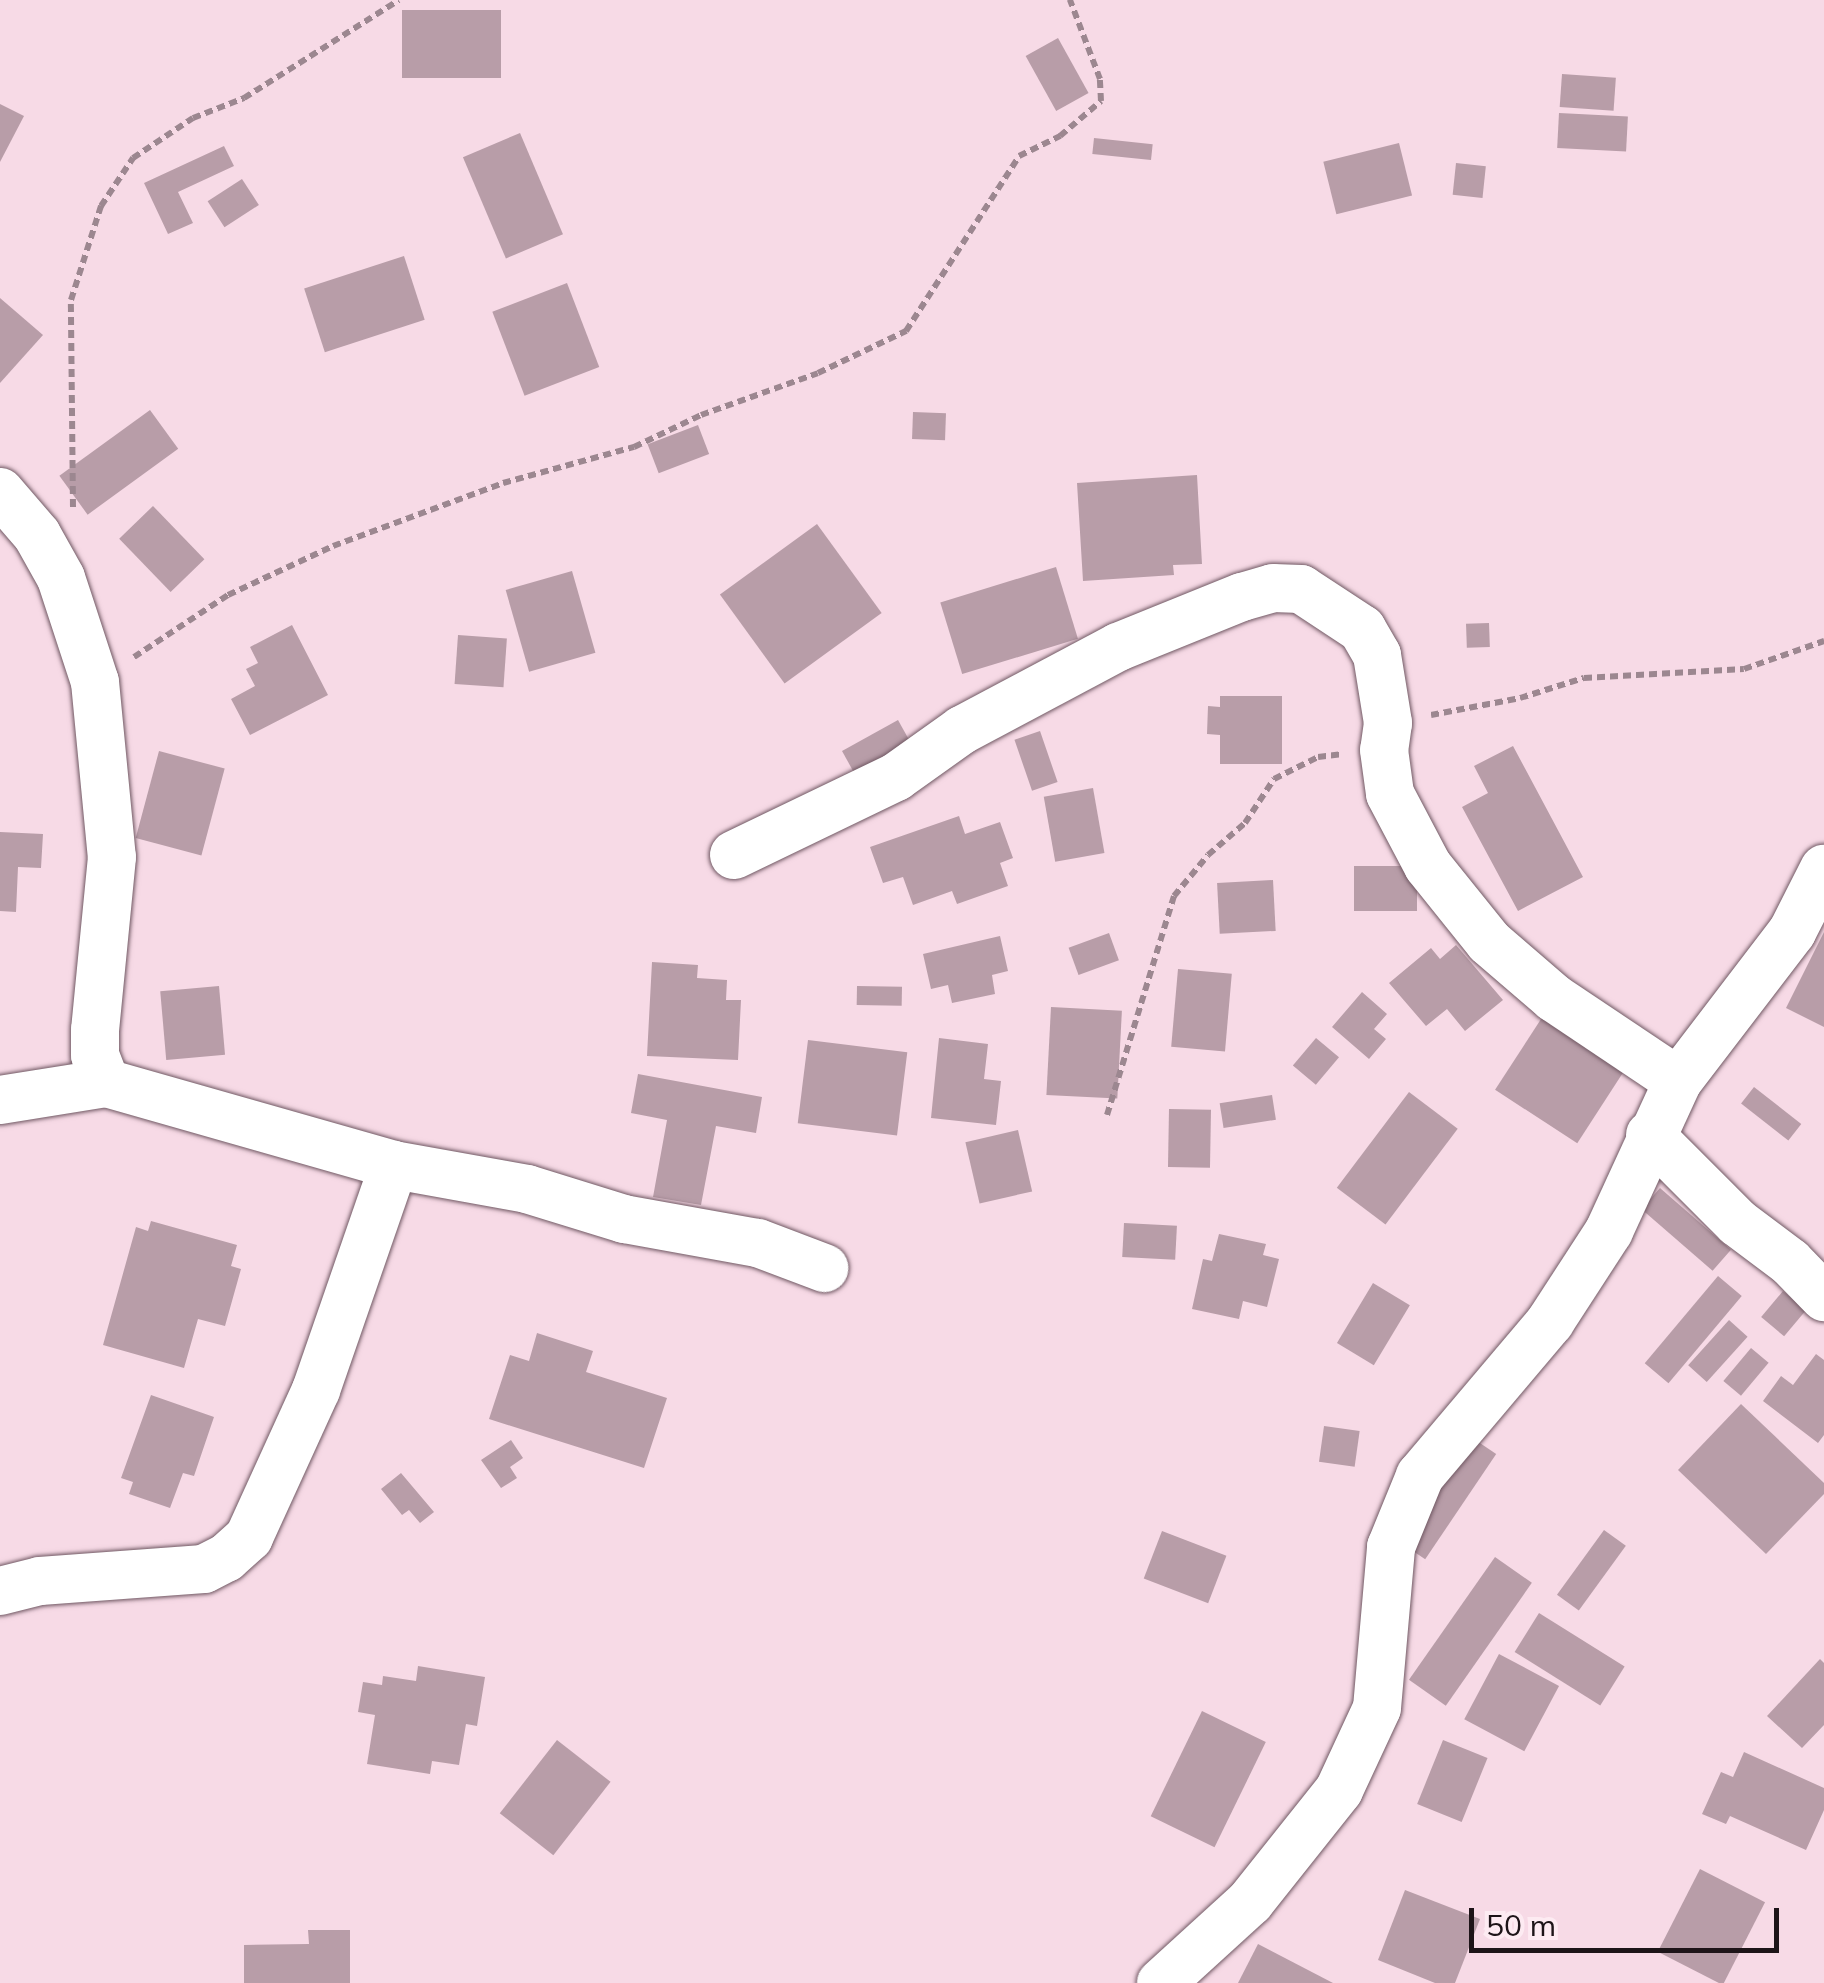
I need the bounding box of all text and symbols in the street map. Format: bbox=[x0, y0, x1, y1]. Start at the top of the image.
scale bar bbox=[1474, 1888, 1784, 1950]
text: 50 m bbox=[1486, 1906, 1556, 1944]

